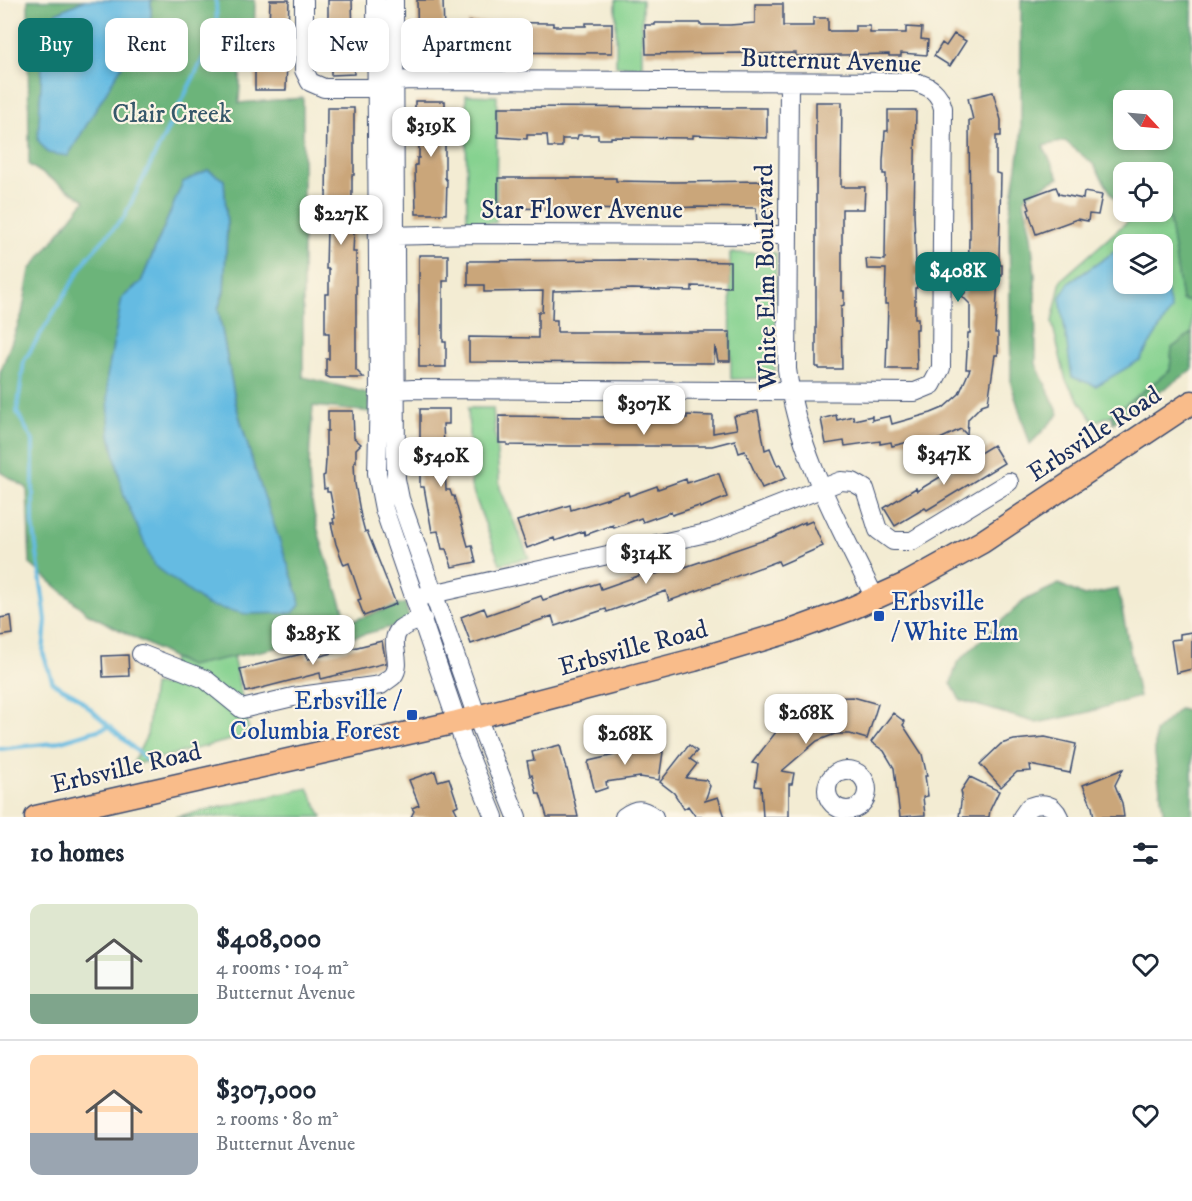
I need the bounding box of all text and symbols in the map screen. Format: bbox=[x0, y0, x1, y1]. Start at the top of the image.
chip: Buy bbox=[18, 18, 93, 72]
chip: Rent bbox=[105, 18, 188, 72]
chip: Filters bbox=[200, 18, 296, 72]
chip: New bbox=[308, 18, 389, 72]
chip: Apartment bbox=[401, 18, 533, 72]
street label: Butternut Avenue bbox=[740, 42, 922, 81]
north arrow bbox=[1113, 90, 1173, 150]
map controls bbox=[1113, 90, 1173, 294]
park label: Clair Creek bbox=[112, 98, 232, 131]
pin: $319K bbox=[389, 107, 473, 158]
text: $319K bbox=[406, 114, 456, 139]
button: locate bbox=[1113, 162, 1173, 222]
street label: White Elm Boulevard bbox=[748, 164, 785, 391]
street label: Star Flower Avenue bbox=[481, 194, 683, 227]
pin: $227K bbox=[299, 195, 383, 246]
text: $227K bbox=[314, 202, 368, 227]
button: layers bbox=[1113, 234, 1173, 294]
pin: $408K bbox=[916, 252, 1000, 303]
text: $408K bbox=[929, 259, 987, 284]
street label: Erbsville Road bbox=[1022, 379, 1168, 490]
pin: $307K bbox=[602, 385, 686, 436]
text: $307K bbox=[617, 392, 671, 417]
pin: $347K bbox=[902, 435, 986, 486]
pin: $540K bbox=[399, 437, 483, 488]
text: $347K bbox=[917, 442, 971, 467]
text: $540K bbox=[413, 444, 469, 469]
pin: $314K bbox=[604, 534, 688, 585]
text: $314K bbox=[620, 541, 672, 566]
place label: Erbsville / White Elm bbox=[891, 586, 1019, 649]
marker: Erbsville / White Elm bbox=[872, 609, 886, 623]
street label: Erbsville Road bbox=[555, 613, 711, 684]
pin: $285K bbox=[271, 615, 355, 666]
text: $285K bbox=[286, 622, 340, 647]
place label: Erbsville / Columbia Forest bbox=[230, 685, 402, 748]
pin: $268K bbox=[764, 694, 848, 745]
text: $268K bbox=[778, 701, 834, 726]
marker: Erbsville / Columbia Forest bbox=[405, 708, 419, 722]
pin: $268K bbox=[583, 715, 667, 766]
text: $268K bbox=[597, 722, 653, 747]
street label: Erbsville Road bbox=[48, 735, 205, 802]
text: 10 homes bbox=[30, 837, 124, 870]
icon: filters bbox=[1129, 837, 1162, 870]
text: $408,000 bbox=[216, 923, 321, 956]
icon: home bbox=[78, 928, 150, 1000]
icon: heart bbox=[1129, 948, 1162, 981]
text: 4 rooms · 104 m² bbox=[216, 956, 348, 981]
text: Butternut Avenue bbox=[216, 981, 355, 1006]
text: $307,000 bbox=[216, 1074, 316, 1107]
icon: home bbox=[78, 1079, 150, 1151]
icon: heart bbox=[1129, 1099, 1162, 1132]
text: 2 rooms · 80 m² bbox=[216, 1107, 338, 1132]
text: Butternut Avenue bbox=[216, 1132, 355, 1157]

